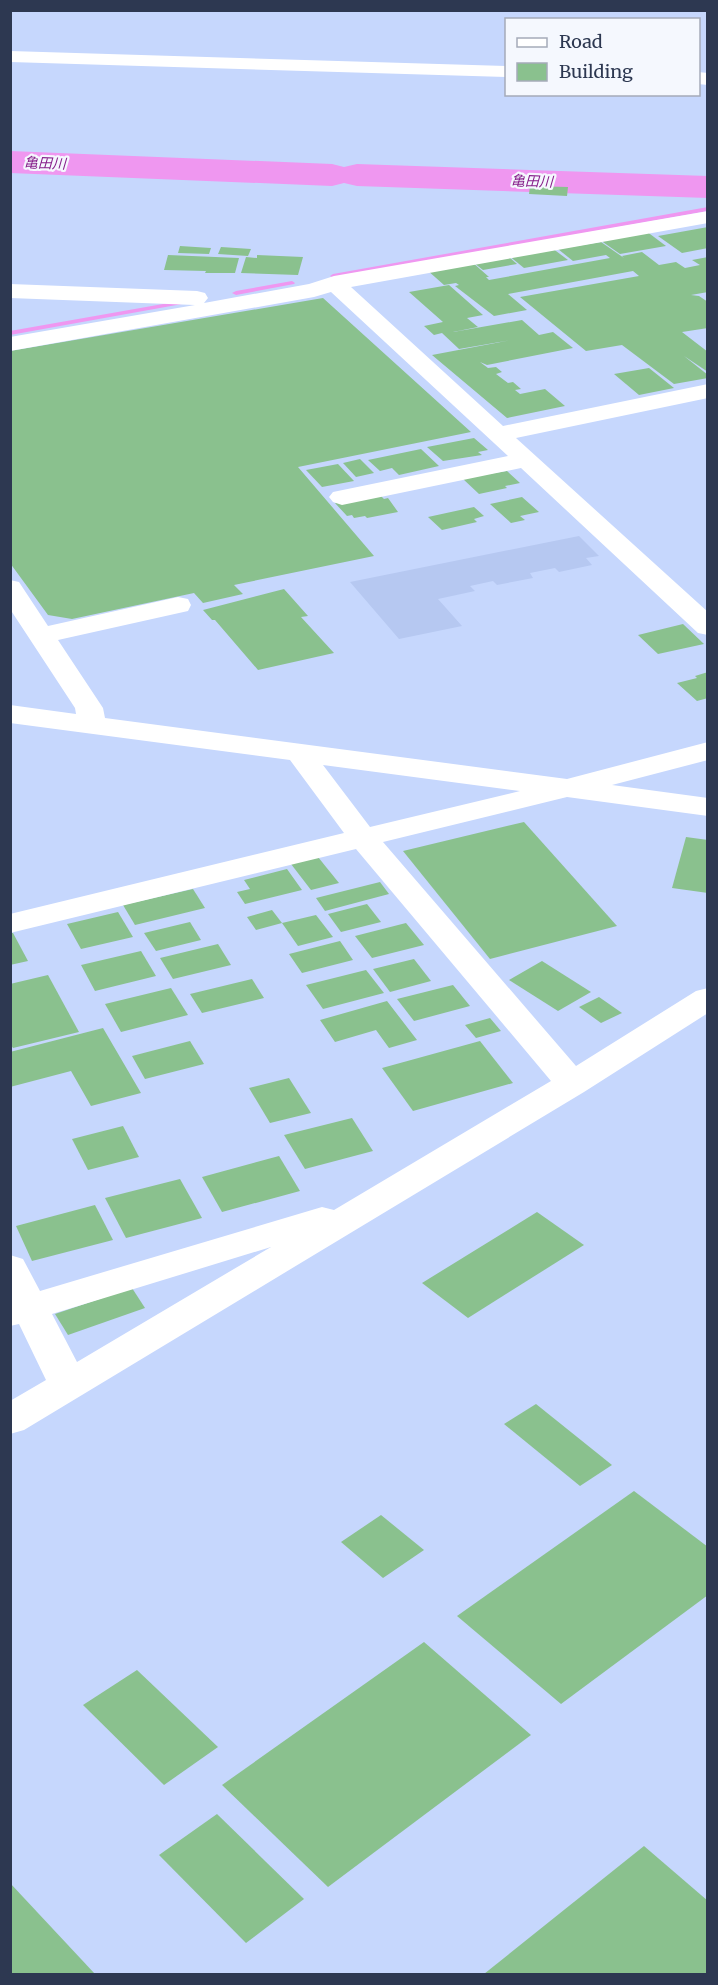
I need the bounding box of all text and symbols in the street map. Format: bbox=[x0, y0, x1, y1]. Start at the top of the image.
legend bbox=[505, 18, 700, 96]
text: Road bbox=[559, 30, 603, 53]
text: Building bbox=[559, 60, 633, 83]
water label: 亀田川 bbox=[24, 153, 68, 173]
water label: 亀田川 bbox=[511, 171, 555, 191]

